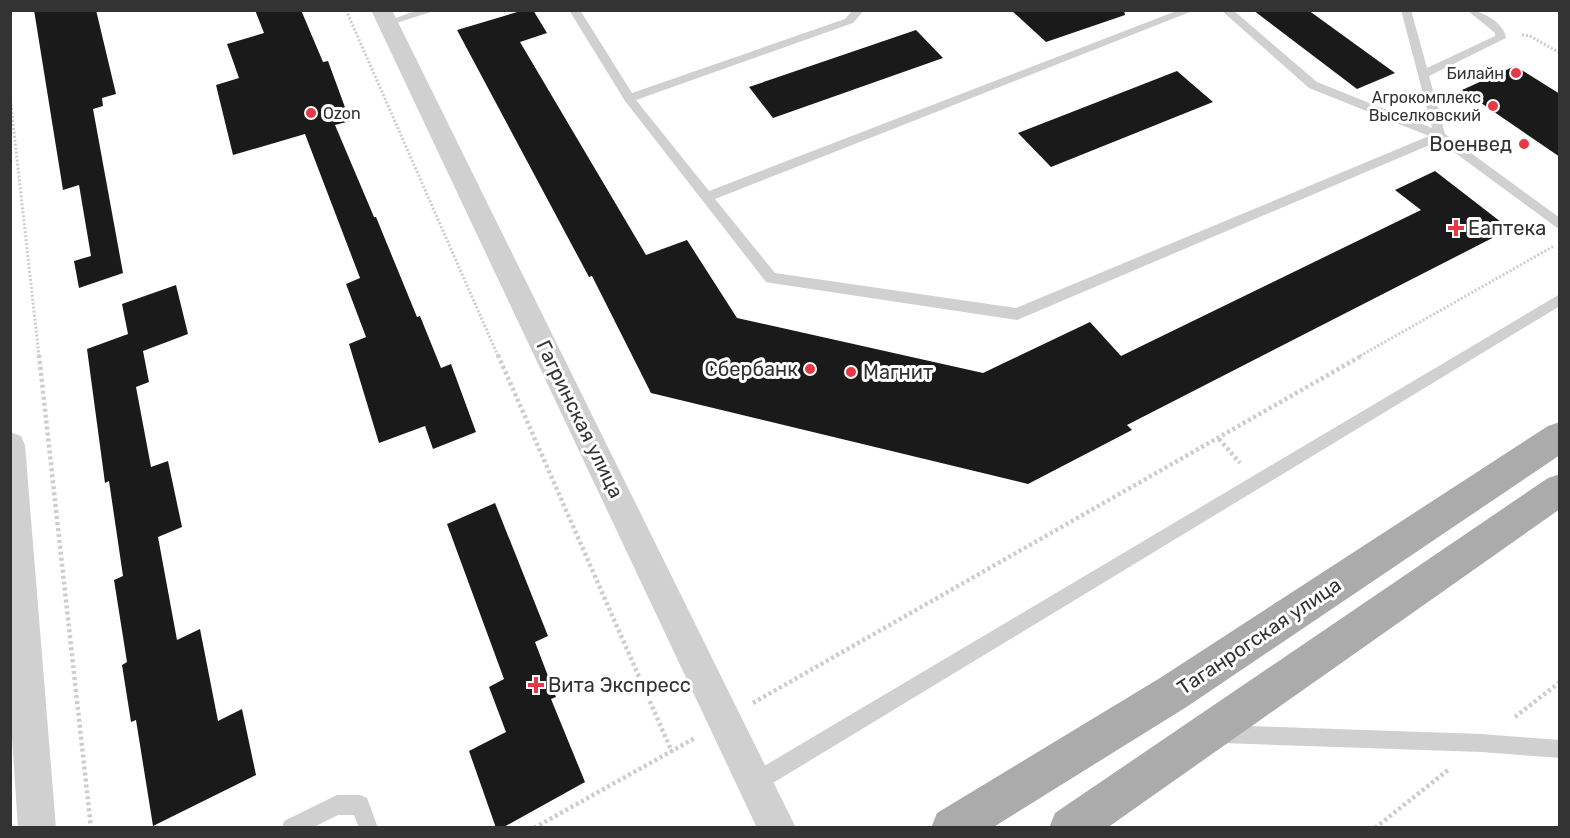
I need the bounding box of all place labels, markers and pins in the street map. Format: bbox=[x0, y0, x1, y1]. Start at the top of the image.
place label: Билайн bbox=[1446, 64, 1504, 83]
marker: Билайн bbox=[1509, 66, 1523, 80]
place label: Агрокомплекс Выселковский bbox=[1369, 88, 1481, 125]
marker: Агрокомплекс Выселковский bbox=[1486, 99, 1500, 113]
place label: Ozon bbox=[323, 104, 361, 123]
marker: Ozon bbox=[304, 106, 318, 120]
place label: Военвед bbox=[1429, 132, 1512, 156]
marker: Военвед bbox=[1517, 137, 1531, 151]
place label: Еаптека bbox=[1468, 216, 1546, 240]
marker: Еаптека bbox=[1449, 221, 1463, 235]
place label: Сбербанк bbox=[704, 357, 798, 381]
place label: Магнит bbox=[863, 360, 933, 384]
marker: Сбербанк bbox=[803, 362, 817, 376]
marker: Магнит bbox=[844, 365, 858, 379]
place label: Вита Экспресс bbox=[548, 673, 691, 697]
marker: Вита Экспресс bbox=[529, 678, 543, 692]

